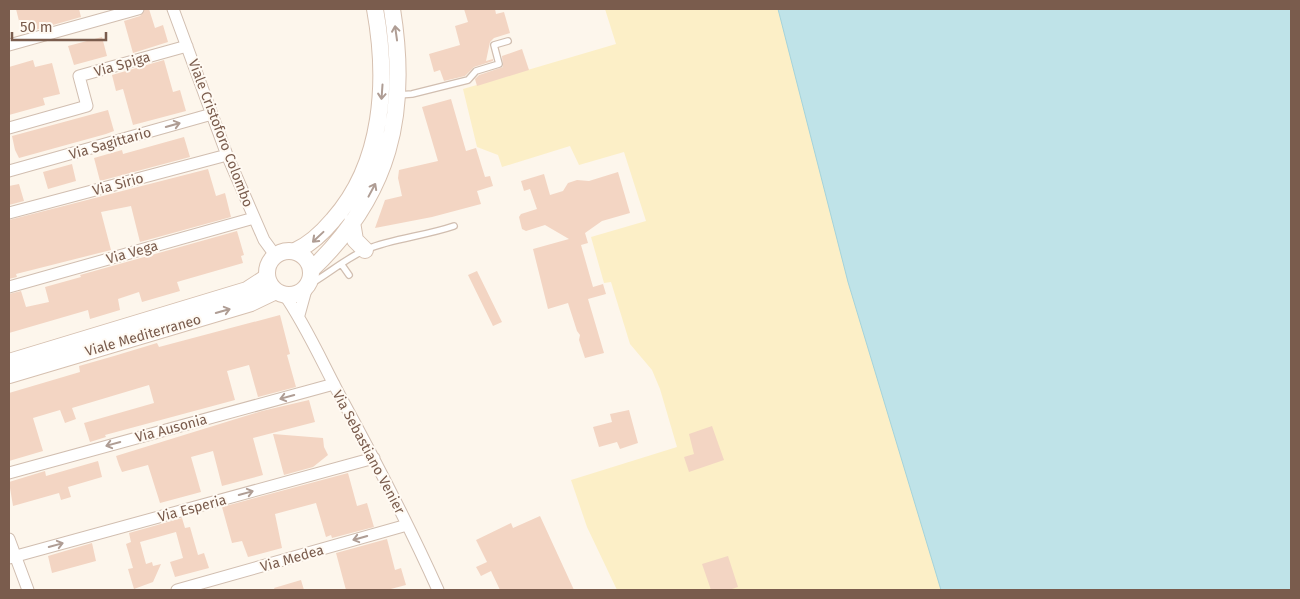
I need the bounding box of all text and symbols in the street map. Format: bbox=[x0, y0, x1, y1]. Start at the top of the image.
scale bar bbox=[12, 10, 106, 42]
text: 50 m bbox=[20, 18, 53, 36]
one-way arrow bbox=[391, 25, 401, 41]
street label: Via Spiga bbox=[92, 48, 152, 81]
street label: Viale Cristoforo Colombo bbox=[184, 57, 257, 210]
one-way arrow bbox=[377, 84, 386, 100]
one-way arrow bbox=[165, 119, 181, 129]
street label: Via Sagittario bbox=[67, 124, 153, 163]
street label: Via Sirio bbox=[91, 170, 146, 199]
one-way arrow bbox=[367, 183, 377, 198]
one-way arrow bbox=[311, 231, 324, 242]
street label: Via Vega bbox=[104, 237, 160, 268]
one-way arrow bbox=[215, 306, 231, 316]
street label: Viale Mediterraneo bbox=[83, 311, 203, 360]
street label: Via Sebastiano Venier bbox=[329, 388, 409, 517]
one-way arrow bbox=[279, 393, 295, 402]
street label: Via Ausonia bbox=[133, 411, 209, 446]
one-way arrow bbox=[105, 440, 121, 450]
one-way arrow bbox=[238, 488, 254, 497]
street label: Via Esperia bbox=[156, 491, 228, 526]
one-way arrow bbox=[353, 534, 369, 544]
one-way arrow bbox=[47, 540, 63, 549]
street label: Via Medea bbox=[259, 541, 326, 576]

